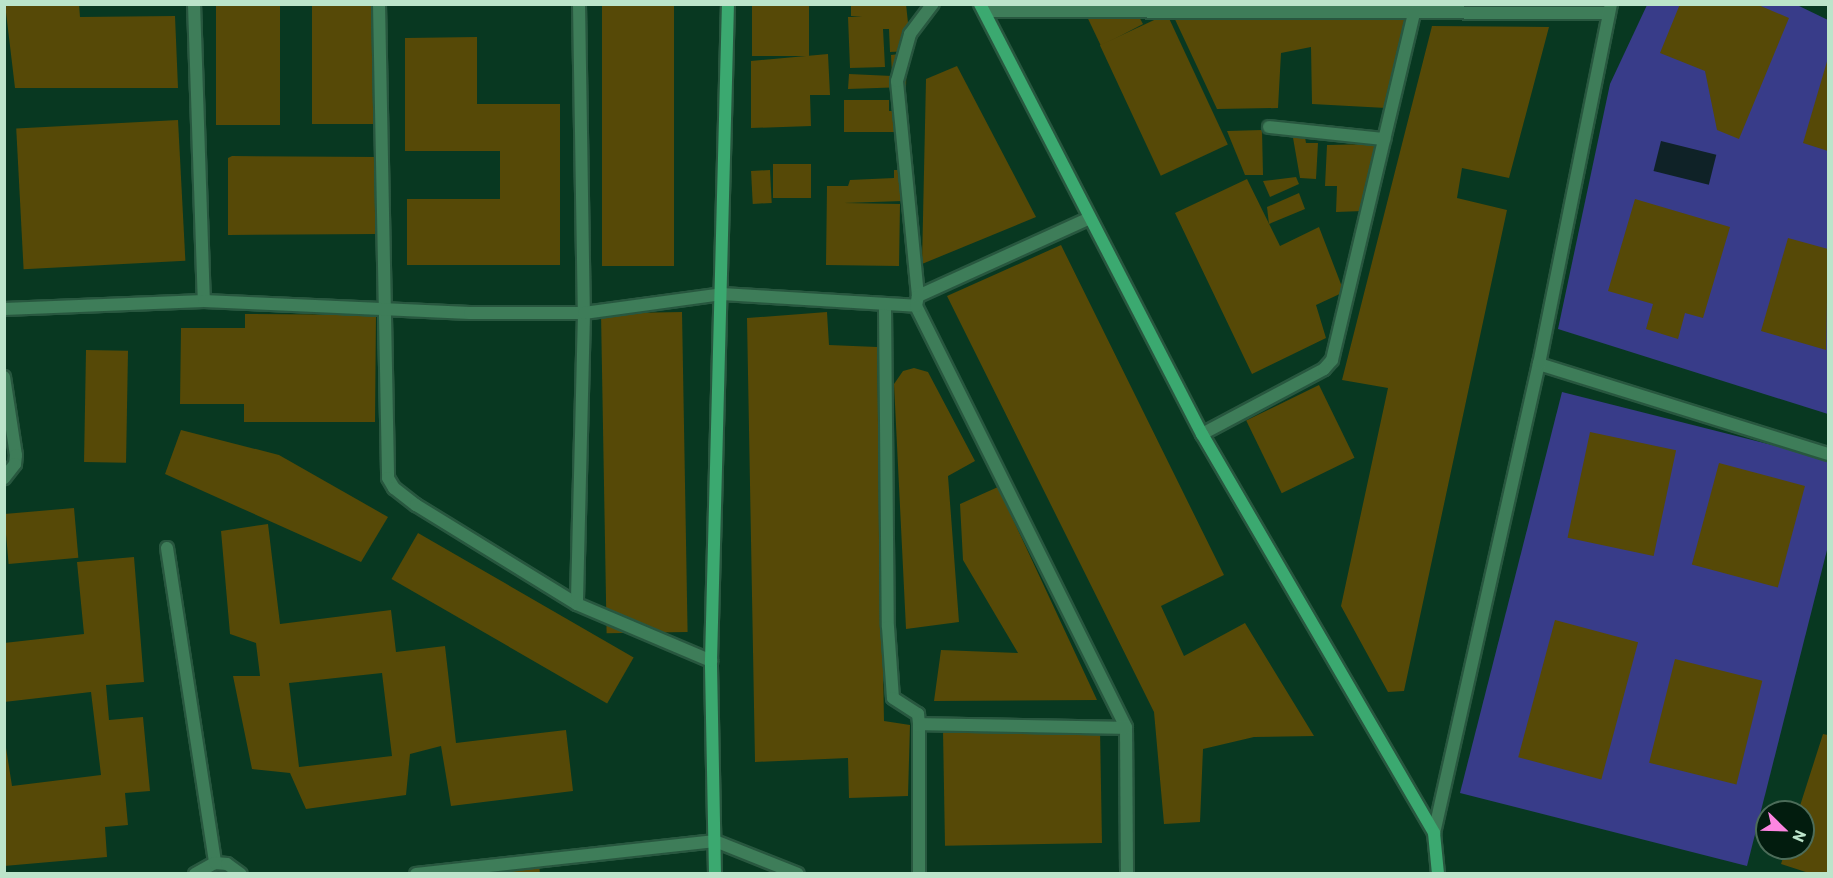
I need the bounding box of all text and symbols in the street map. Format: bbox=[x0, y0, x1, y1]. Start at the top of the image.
north arrow bbox=[1755, 800, 1815, 860]
text: N bbox=[1789, 828, 1811, 845]

